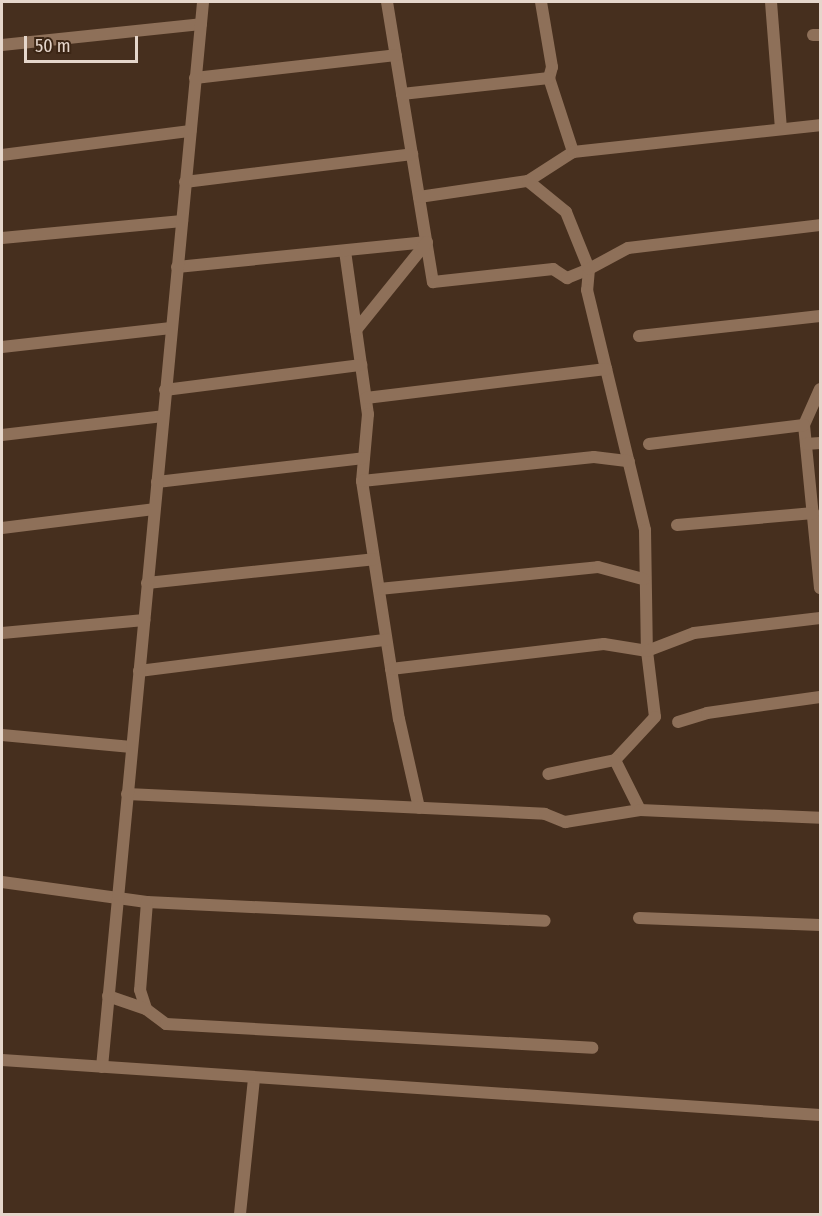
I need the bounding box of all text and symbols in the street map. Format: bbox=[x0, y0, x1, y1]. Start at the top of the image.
scale bar bbox=[27, 24, 141, 62]
text: 50 m bbox=[35, 35, 71, 57]

